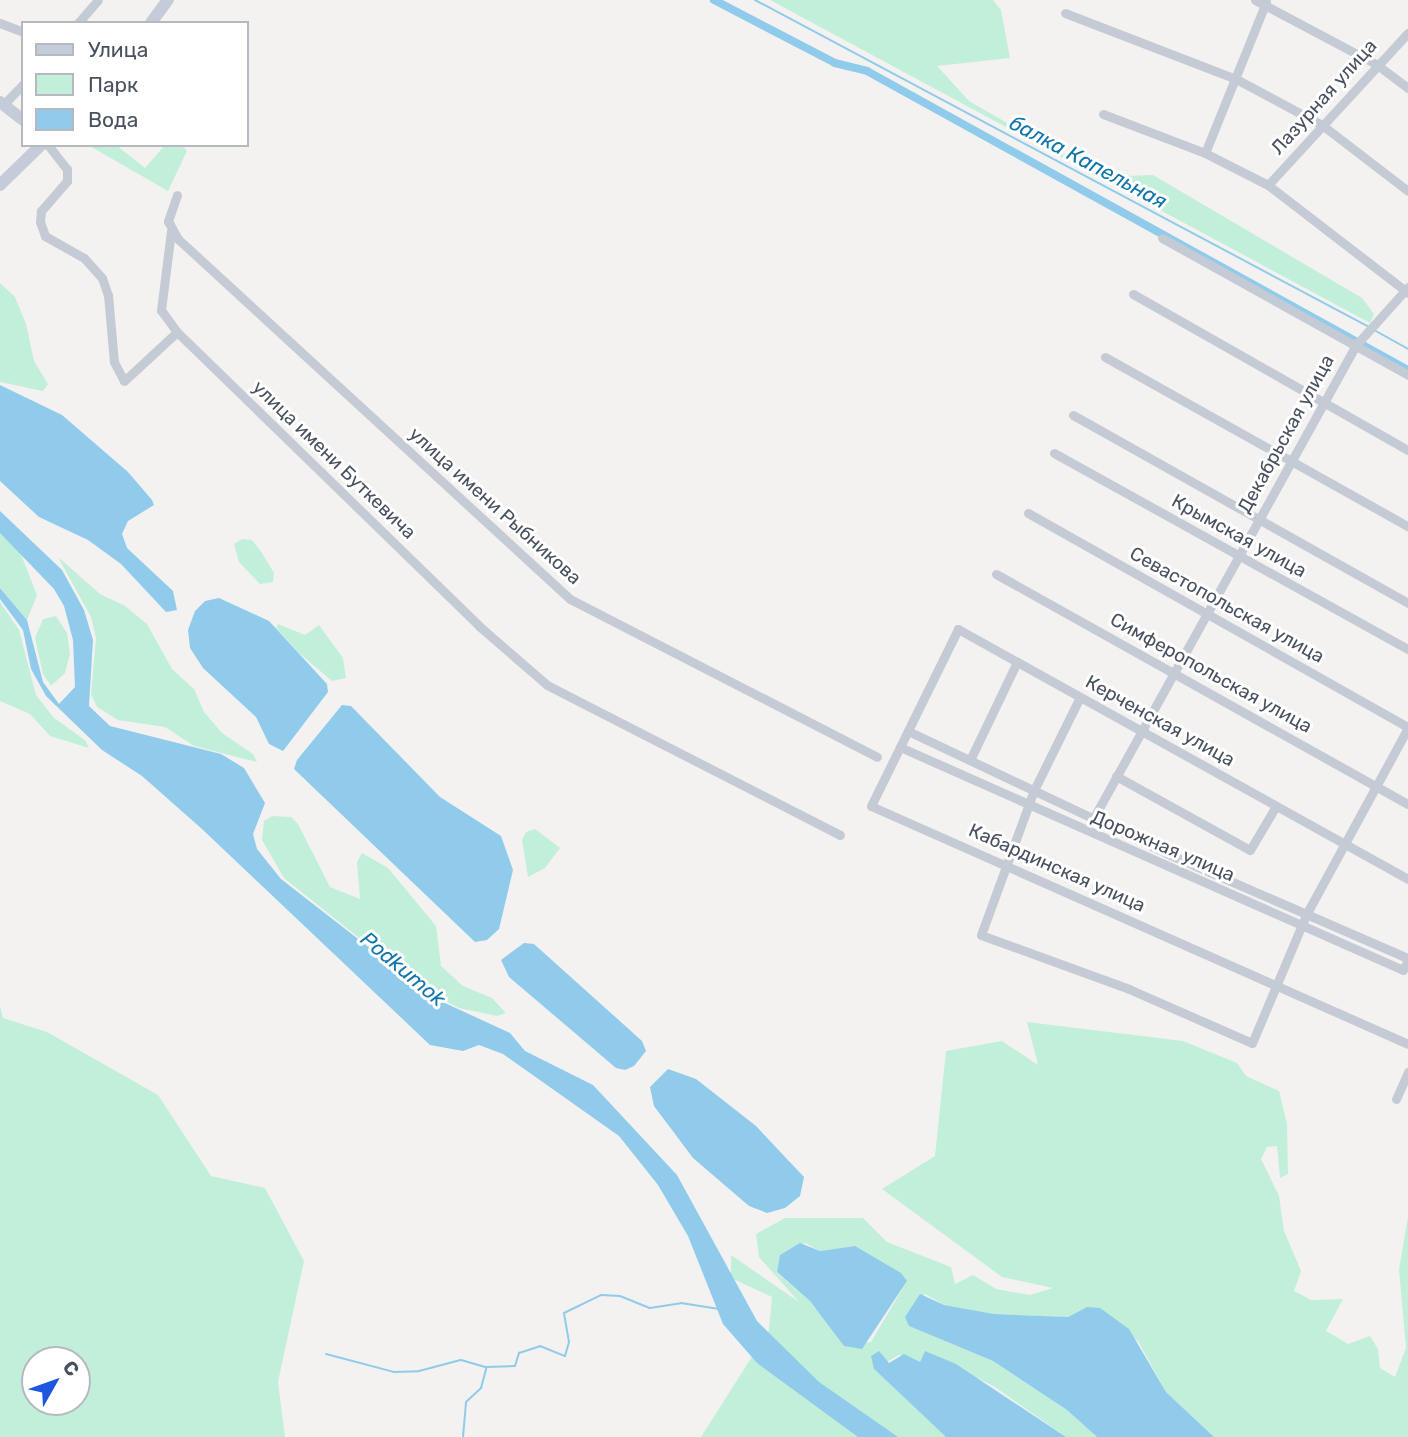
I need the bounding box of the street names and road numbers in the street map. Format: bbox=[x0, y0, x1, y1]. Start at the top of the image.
street label: Лазурная улица bbox=[1266, 35, 1382, 159]
street label: Декабрьская улица bbox=[1233, 351, 1339, 517]
street label: улица имени Буткевича bbox=[248, 376, 420, 544]
street label: улица имени Рыбникова bbox=[404, 423, 586, 589]
street label: Крымская улица bbox=[1168, 489, 1310, 583]
street label: Севастопольская улица bbox=[1126, 542, 1328, 668]
street label: Симферопольская улица bbox=[1106, 608, 1316, 738]
street label: Керченская улица bbox=[1081, 671, 1239, 771]
street label: Дорожная улица bbox=[1088, 806, 1238, 886]
street label: Кабардинская улица bbox=[965, 819, 1149, 917]

